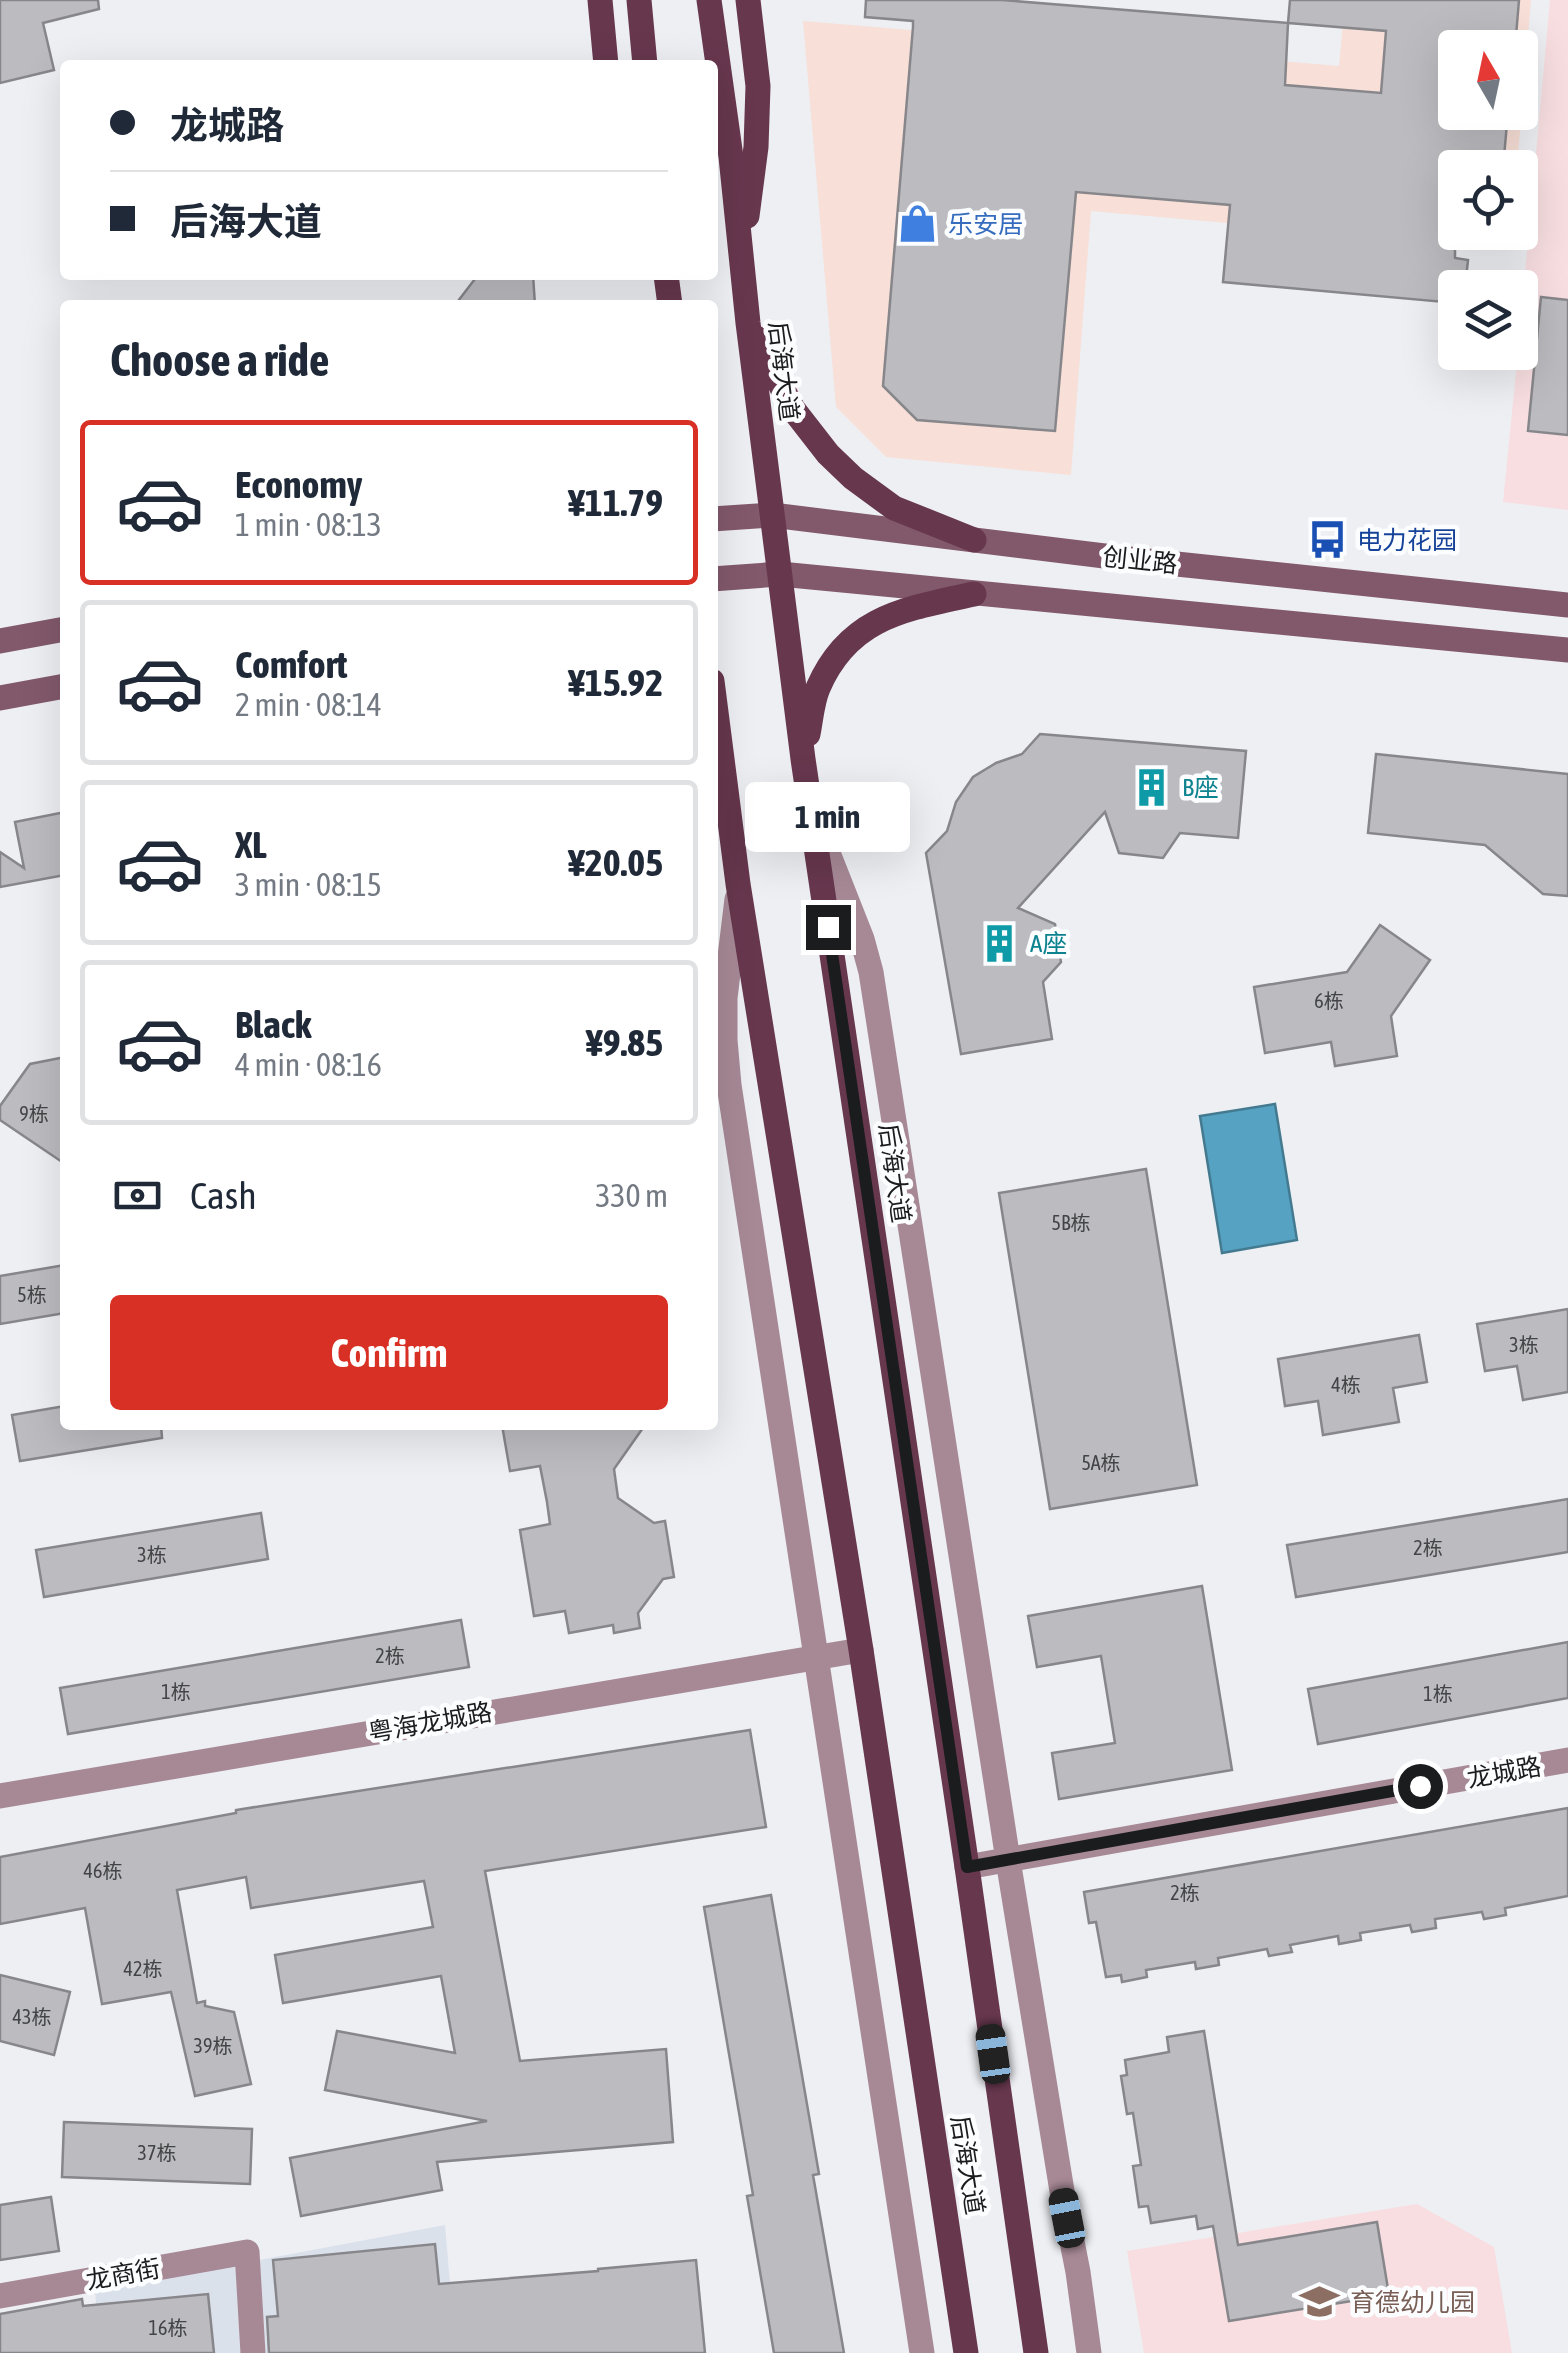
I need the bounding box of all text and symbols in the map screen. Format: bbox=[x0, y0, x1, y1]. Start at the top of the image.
north arrow bbox=[1438, 30, 1538, 130]
map controls bbox=[1438, 30, 1538, 370]
text: 龙城路 bbox=[170, 104, 284, 147]
button: locate bbox=[1438, 150, 1538, 250]
text: 后海大道 bbox=[170, 200, 322, 243]
shop icon: 乐安居 bbox=[897, 203, 939, 245]
place label: 乐安居 bbox=[948, 210, 1023, 238]
button: layers bbox=[1438, 270, 1538, 370]
street label: 后海大道 bbox=[764, 320, 804, 422]
text: Choose a ride bbox=[110, 334, 329, 386]
icon: car bbox=[115, 458, 205, 548]
text: Economy bbox=[235, 463, 362, 506]
text: ¥11.79 bbox=[568, 481, 663, 524]
text: 1 min · 08:13 bbox=[235, 506, 382, 543]
bus stop icon: 电力花园 bbox=[1306, 519, 1348, 561]
place label: 电力花园 bbox=[1357, 526, 1457, 554]
street label: 创业路 bbox=[1101, 542, 1179, 578]
icon: car bbox=[115, 638, 205, 728]
text: Comfort bbox=[235, 643, 347, 686]
text: ¥15.92 bbox=[568, 661, 663, 704]
text: 2 min · 08:14 bbox=[235, 686, 382, 723]
building icon: B座 bbox=[1131, 766, 1173, 808]
place label: B座 bbox=[1182, 773, 1219, 801]
callout: 1 min bbox=[746, 782, 910, 852]
text: 1 min bbox=[795, 798, 860, 835]
icon: car bbox=[115, 818, 205, 908]
text: XL bbox=[235, 823, 267, 866]
text: ¥20.05 bbox=[568, 841, 663, 884]
text: 3 min · 08:15 bbox=[235, 866, 382, 903]
route end bbox=[806, 905, 851, 950]
building icon: A座 bbox=[979, 922, 1021, 964]
place label: A座 bbox=[1030, 929, 1067, 957]
house number: 6栋 bbox=[1314, 989, 1344, 1012]
icon: car bbox=[115, 998, 205, 1088]
text: Black bbox=[235, 1003, 312, 1046]
text: ¥9.85 bbox=[586, 1021, 663, 1064]
text: 4 min · 08:16 bbox=[235, 1046, 382, 1083]
house number: 9栋 bbox=[19, 1102, 49, 1125]
street label: 后海大道 bbox=[874, 1122, 916, 1224]
icon: cash bbox=[110, 1168, 165, 1223]
text: Cash bbox=[190, 1174, 257, 1217]
text: 330 m bbox=[595, 1177, 668, 1214]
house number: 5B栋 bbox=[1052, 1211, 1090, 1234]
house number: 5栋 bbox=[17, 1283, 47, 1306]
button: Confirm bbox=[110, 1295, 668, 1410]
house number: 3栋 bbox=[1509, 1333, 1539, 1356]
house number: 4栋 bbox=[1331, 1373, 1361, 1396]
house number: 5A栋 bbox=[1081, 1451, 1121, 1474]
house number: 2栋 bbox=[1413, 1536, 1443, 1559]
house number: 3栋 bbox=[137, 1543, 167, 1566]
house number: 2栋 bbox=[375, 1644, 405, 1667]
house number: 1栋 bbox=[161, 1680, 191, 1703]
house number: 1栋 bbox=[1423, 1682, 1453, 1705]
street label: 粤海龙城路 bbox=[366, 1697, 494, 1747]
street label: 龙城路 bbox=[1465, 1752, 1543, 1792]
route start bbox=[1398, 1764, 1443, 1809]
house number: 46栋 bbox=[84, 1859, 122, 1882]
house number: 2栋 bbox=[1170, 1881, 1200, 1904]
house number: 42栋 bbox=[124, 1957, 162, 1980]
house number: 43栋 bbox=[13, 2005, 51, 2028]
car bbox=[974, 2022, 1012, 2086]
house number: 39栋 bbox=[194, 2034, 232, 2057]
street label: 后海大道 bbox=[946, 2113, 990, 2217]
house number: 37栋 bbox=[138, 2141, 176, 2164]
car bbox=[1047, 2186, 1087, 2250]
street label: 龙商街 bbox=[84, 2254, 162, 2294]
school or university icon: 育德幼儿园 bbox=[1299, 2281, 1341, 2323]
place label: 育德幼儿园 bbox=[1350, 2288, 1475, 2316]
house number: 16栋 bbox=[149, 2316, 187, 2339]

